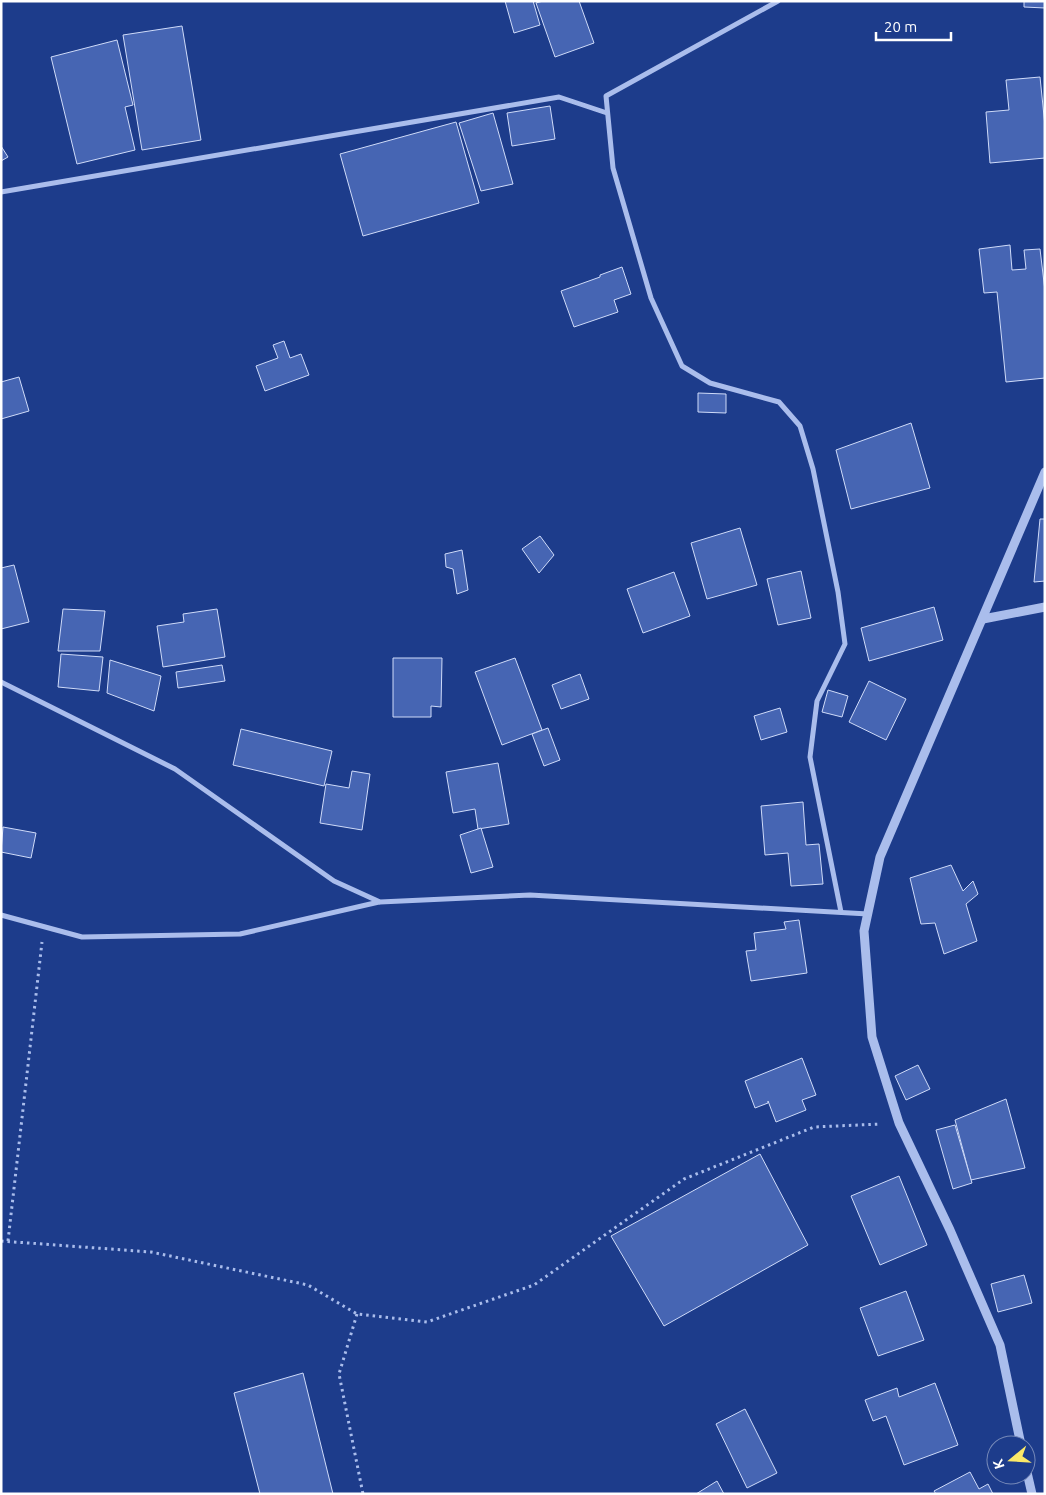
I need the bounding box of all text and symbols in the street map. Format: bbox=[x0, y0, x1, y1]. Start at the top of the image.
scale bar bbox=[876, 10, 951, 42]
text: 20 m bbox=[884, 18, 917, 35]
north arrow bbox=[986, 1435, 1036, 1485]
text: K bbox=[989, 1456, 1008, 1471]

